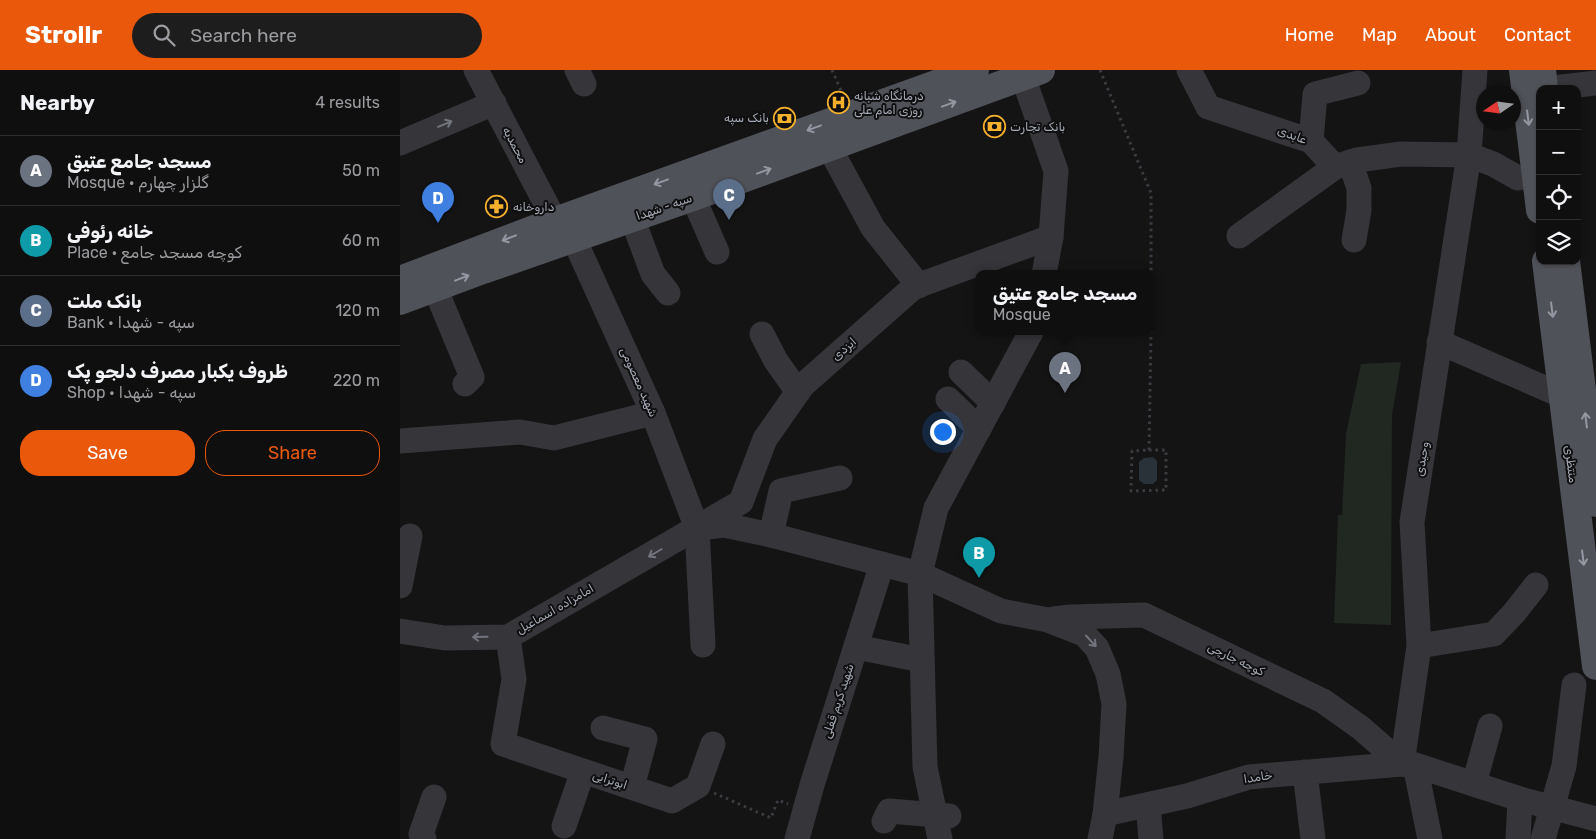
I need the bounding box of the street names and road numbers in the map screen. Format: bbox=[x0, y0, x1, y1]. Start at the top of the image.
street label: عابدی bbox=[1275, 123, 1309, 147]
street label: محمدیه bbox=[500, 124, 531, 166]
street label: سپه - شهدا bbox=[634, 191, 694, 224]
street label: ایزدی bbox=[829, 335, 860, 364]
street label: شهید معصومی bbox=[616, 345, 661, 420]
street label: وحیدی bbox=[1412, 440, 1433, 478]
street label: منتظری bbox=[1561, 444, 1580, 484]
street label: امامزاده اسماعیل bbox=[514, 581, 597, 638]
street label: کوچه جارچی bbox=[1205, 639, 1267, 680]
street label: شهید کریم قفلی bbox=[819, 662, 858, 741]
street label: ابوترابی bbox=[591, 768, 629, 793]
street label: خامدا bbox=[1242, 768, 1274, 786]

